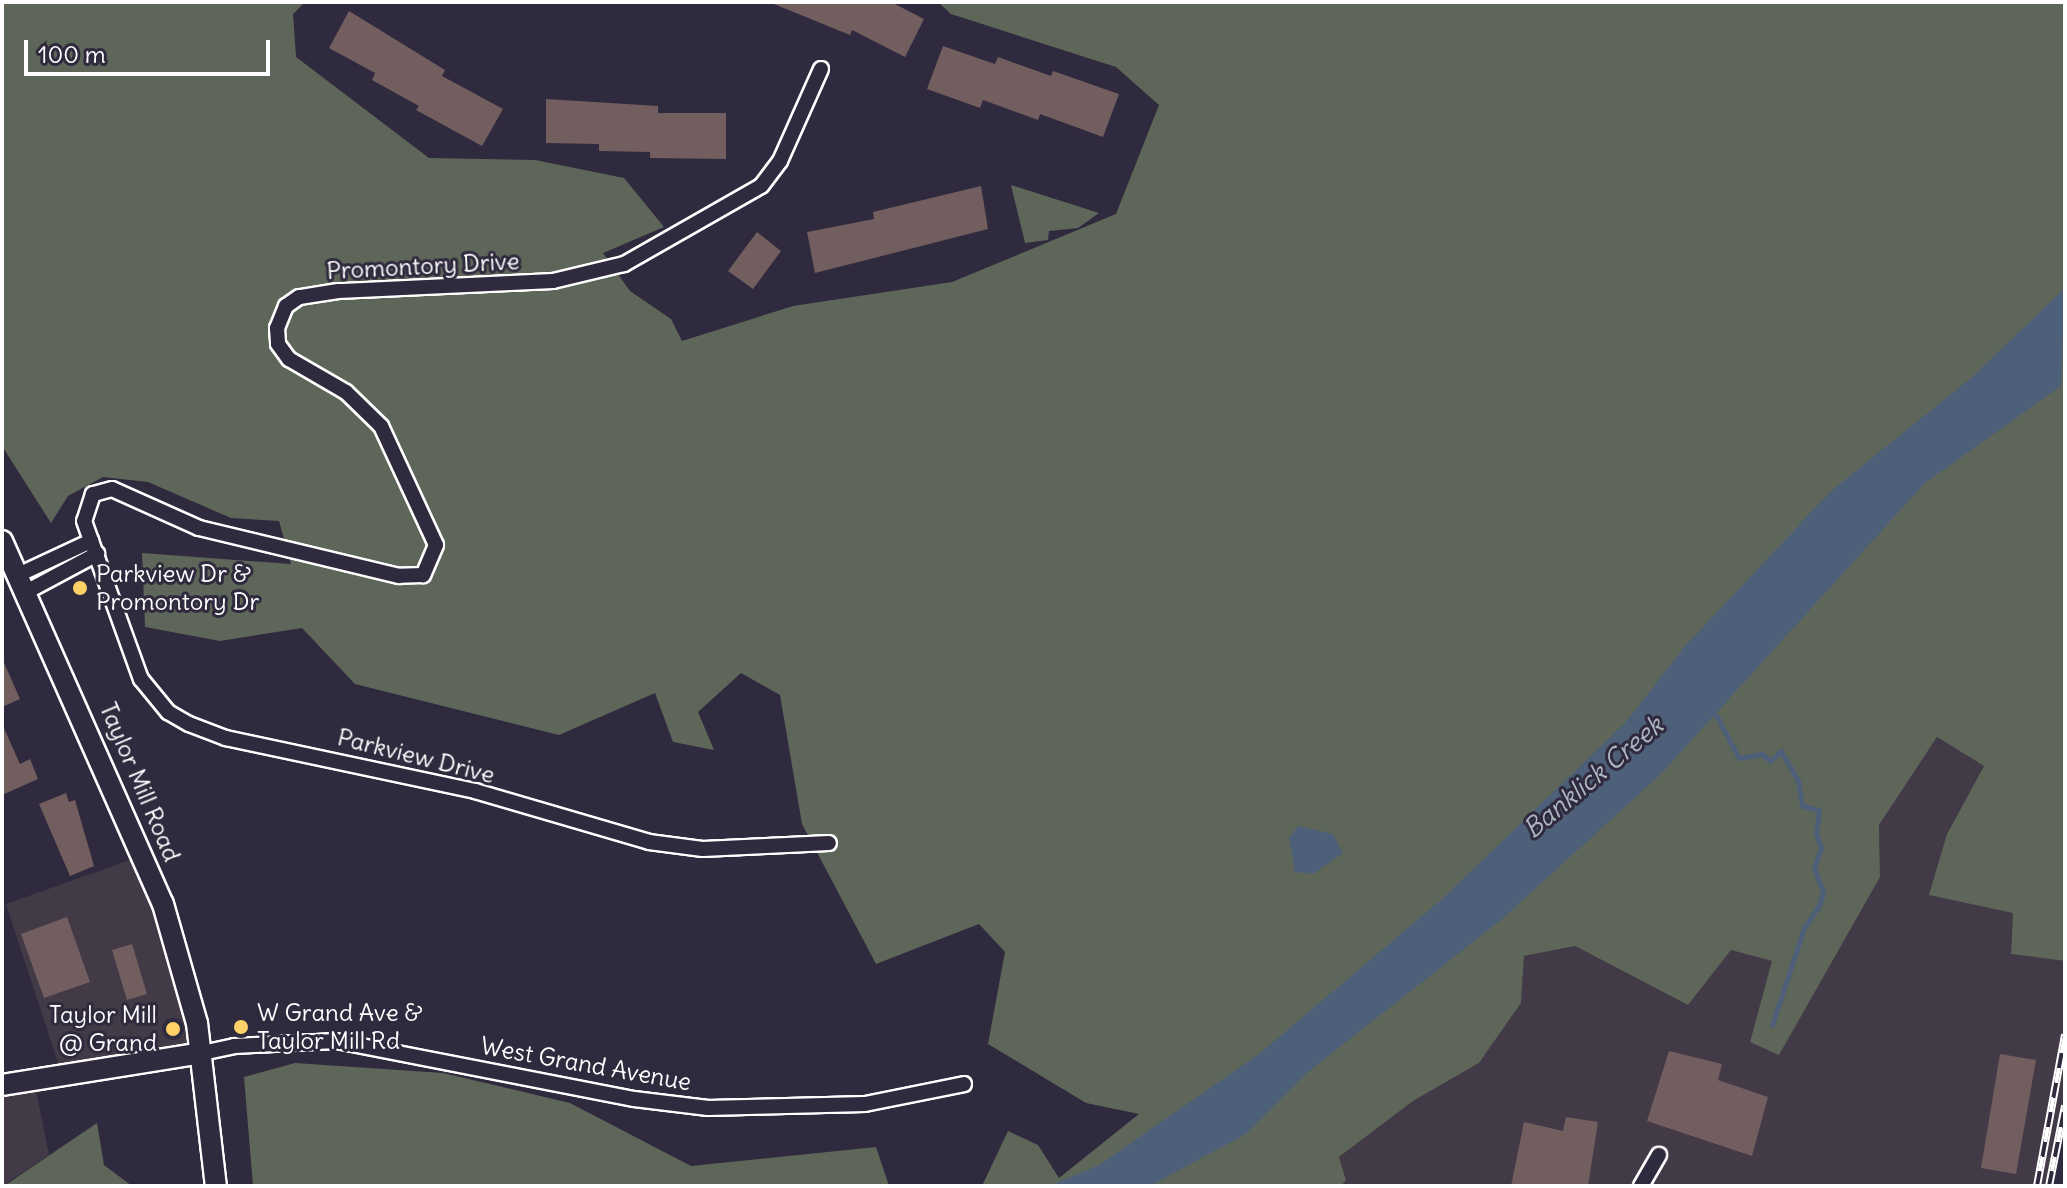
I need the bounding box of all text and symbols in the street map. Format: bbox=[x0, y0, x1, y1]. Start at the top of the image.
scale bar bbox=[28, 24, 274, 74]
text: 100 m bbox=[38, 39, 106, 69]
street label: Promontory Drive bbox=[326, 247, 520, 285]
place label: Parkview Dr & Promontory Dr bbox=[96, 560, 259, 616]
marker: Parkview Dr & Promontory Dr bbox=[71, 579, 89, 597]
street label: Taylor Mill Road bbox=[94, 698, 186, 866]
water label: Banklick Creek bbox=[1517, 710, 1669, 844]
street label: Parkview Drive bbox=[334, 723, 498, 789]
place label: W Grand Ave & Taylor Mill Rd bbox=[257, 999, 423, 1055]
place label: Taylor Mill @ Grand bbox=[49, 1001, 157, 1057]
marker: W Grand Ave & Taylor Mill Rd bbox=[232, 1018, 250, 1036]
marker: Taylor Mill @ Grand bbox=[164, 1020, 182, 1038]
street label: West Grand Avenue bbox=[478, 1031, 694, 1097]

